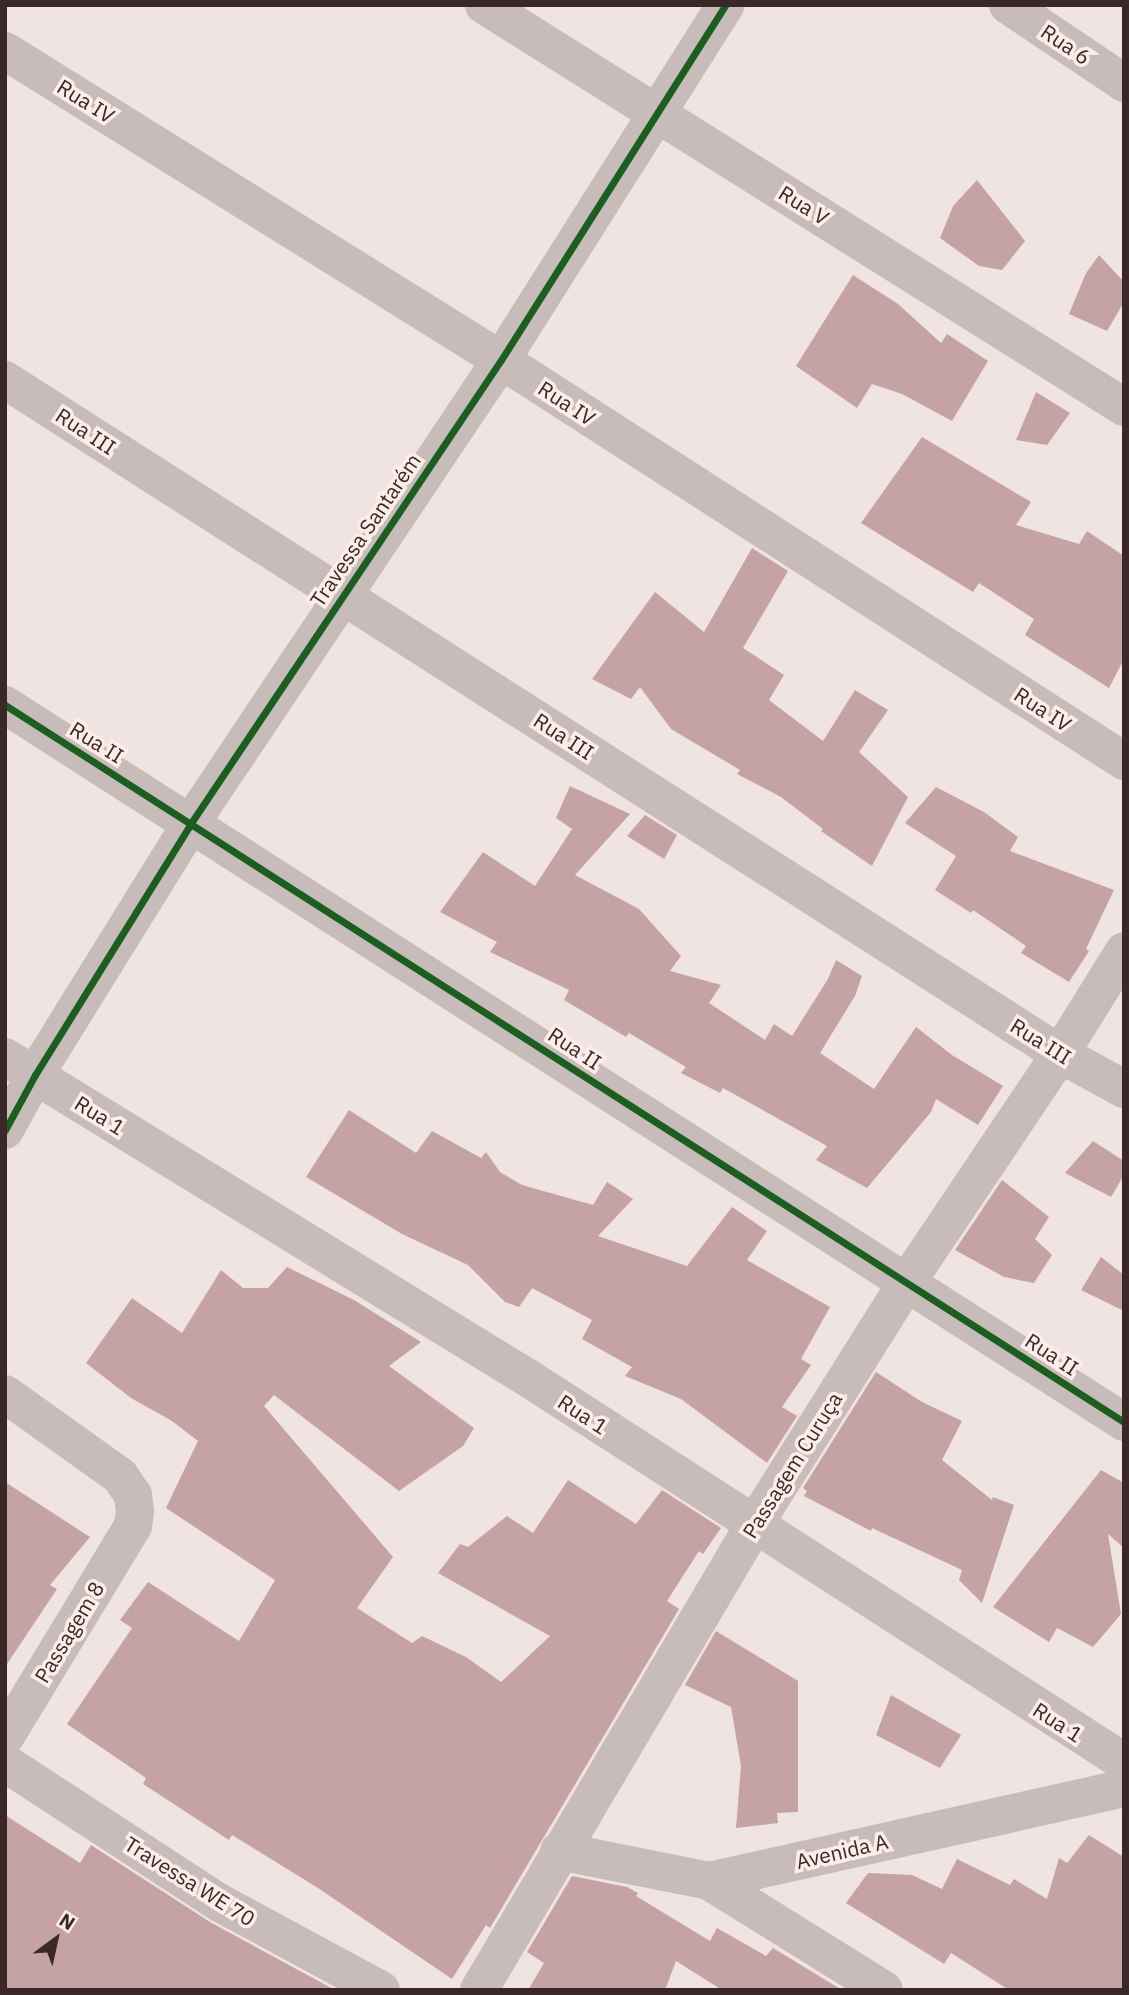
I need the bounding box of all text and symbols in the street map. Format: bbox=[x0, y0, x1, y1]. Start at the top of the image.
street label: Rua 6 bbox=[1037, 18, 1095, 70]
street label: Rua IV bbox=[53, 74, 119, 128]
street label: Rua V bbox=[774, 180, 834, 230]
street label: Rua IV bbox=[534, 375, 600, 431]
street label: Rua III bbox=[51, 402, 121, 460]
street label: Travessa Santarém bbox=[304, 449, 426, 611]
street label: Rua IV bbox=[1010, 681, 1076, 737]
street label: Rua III bbox=[529, 707, 599, 765]
street label: Rua II bbox=[66, 716, 128, 768]
street label: Rua III bbox=[1006, 1013, 1076, 1069]
street label: Rua II bbox=[544, 1022, 606, 1074]
street label: Rua 1 bbox=[70, 1090, 130, 1140]
street label: Rua II bbox=[1021, 1328, 1083, 1380]
street label: Passagem Curuça bbox=[737, 1387, 847, 1543]
street label: Rua 1 bbox=[553, 1389, 613, 1439]
street label: Passagem 8 bbox=[29, 1577, 109, 1687]
street label: Rua 1 bbox=[1028, 1697, 1088, 1747]
street label: Avenida A bbox=[794, 1828, 890, 1874]
street label: Travessa WE 70 bbox=[120, 1831, 260, 1931]
north arrow bbox=[21, 1904, 91, 1974]
text: N bbox=[55, 1908, 80, 1935]

